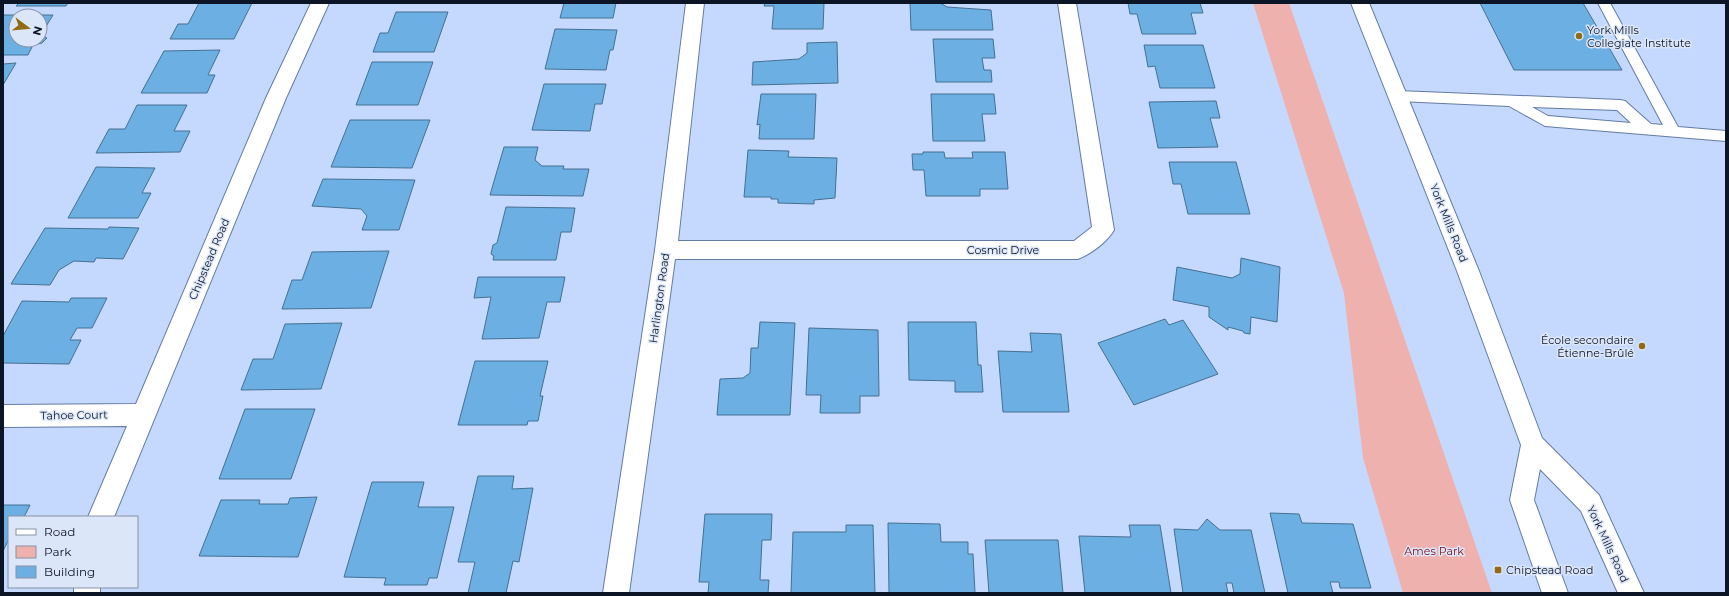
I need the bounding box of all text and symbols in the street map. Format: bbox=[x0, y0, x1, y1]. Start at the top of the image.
north arrow bbox=[8, 8, 48, 48]
place label: York Mills Collegiate Institute bbox=[1587, 23, 1691, 50]
text: N bbox=[30, 25, 46, 37]
marker: York Mills Collegiate Institute bbox=[1574, 31, 1584, 41]
street label: York Mills Road bbox=[1427, 182, 1471, 264]
street label: Chipstead Road bbox=[185, 216, 233, 302]
street label: Cosmic Drive bbox=[967, 243, 1040, 257]
street label: Harlington Road bbox=[646, 252, 672, 344]
place label: École secondaire Étienne-Brûlé bbox=[1541, 333, 1634, 360]
marker: École secondaire Étienne-Brûlé bbox=[1637, 341, 1647, 351]
street label: Tahoe Court bbox=[40, 407, 108, 423]
street label: York Mills Road bbox=[1584, 503, 1632, 585]
legend bbox=[8, 516, 138, 588]
text: Road bbox=[44, 524, 75, 539]
text: Park bbox=[44, 544, 72, 559]
park label: Ames Park bbox=[1404, 544, 1464, 558]
place label: Chipstead Road bbox=[1506, 563, 1593, 577]
text: Building bbox=[44, 564, 95, 579]
marker: Chipstead Road bbox=[1493, 565, 1503, 575]

